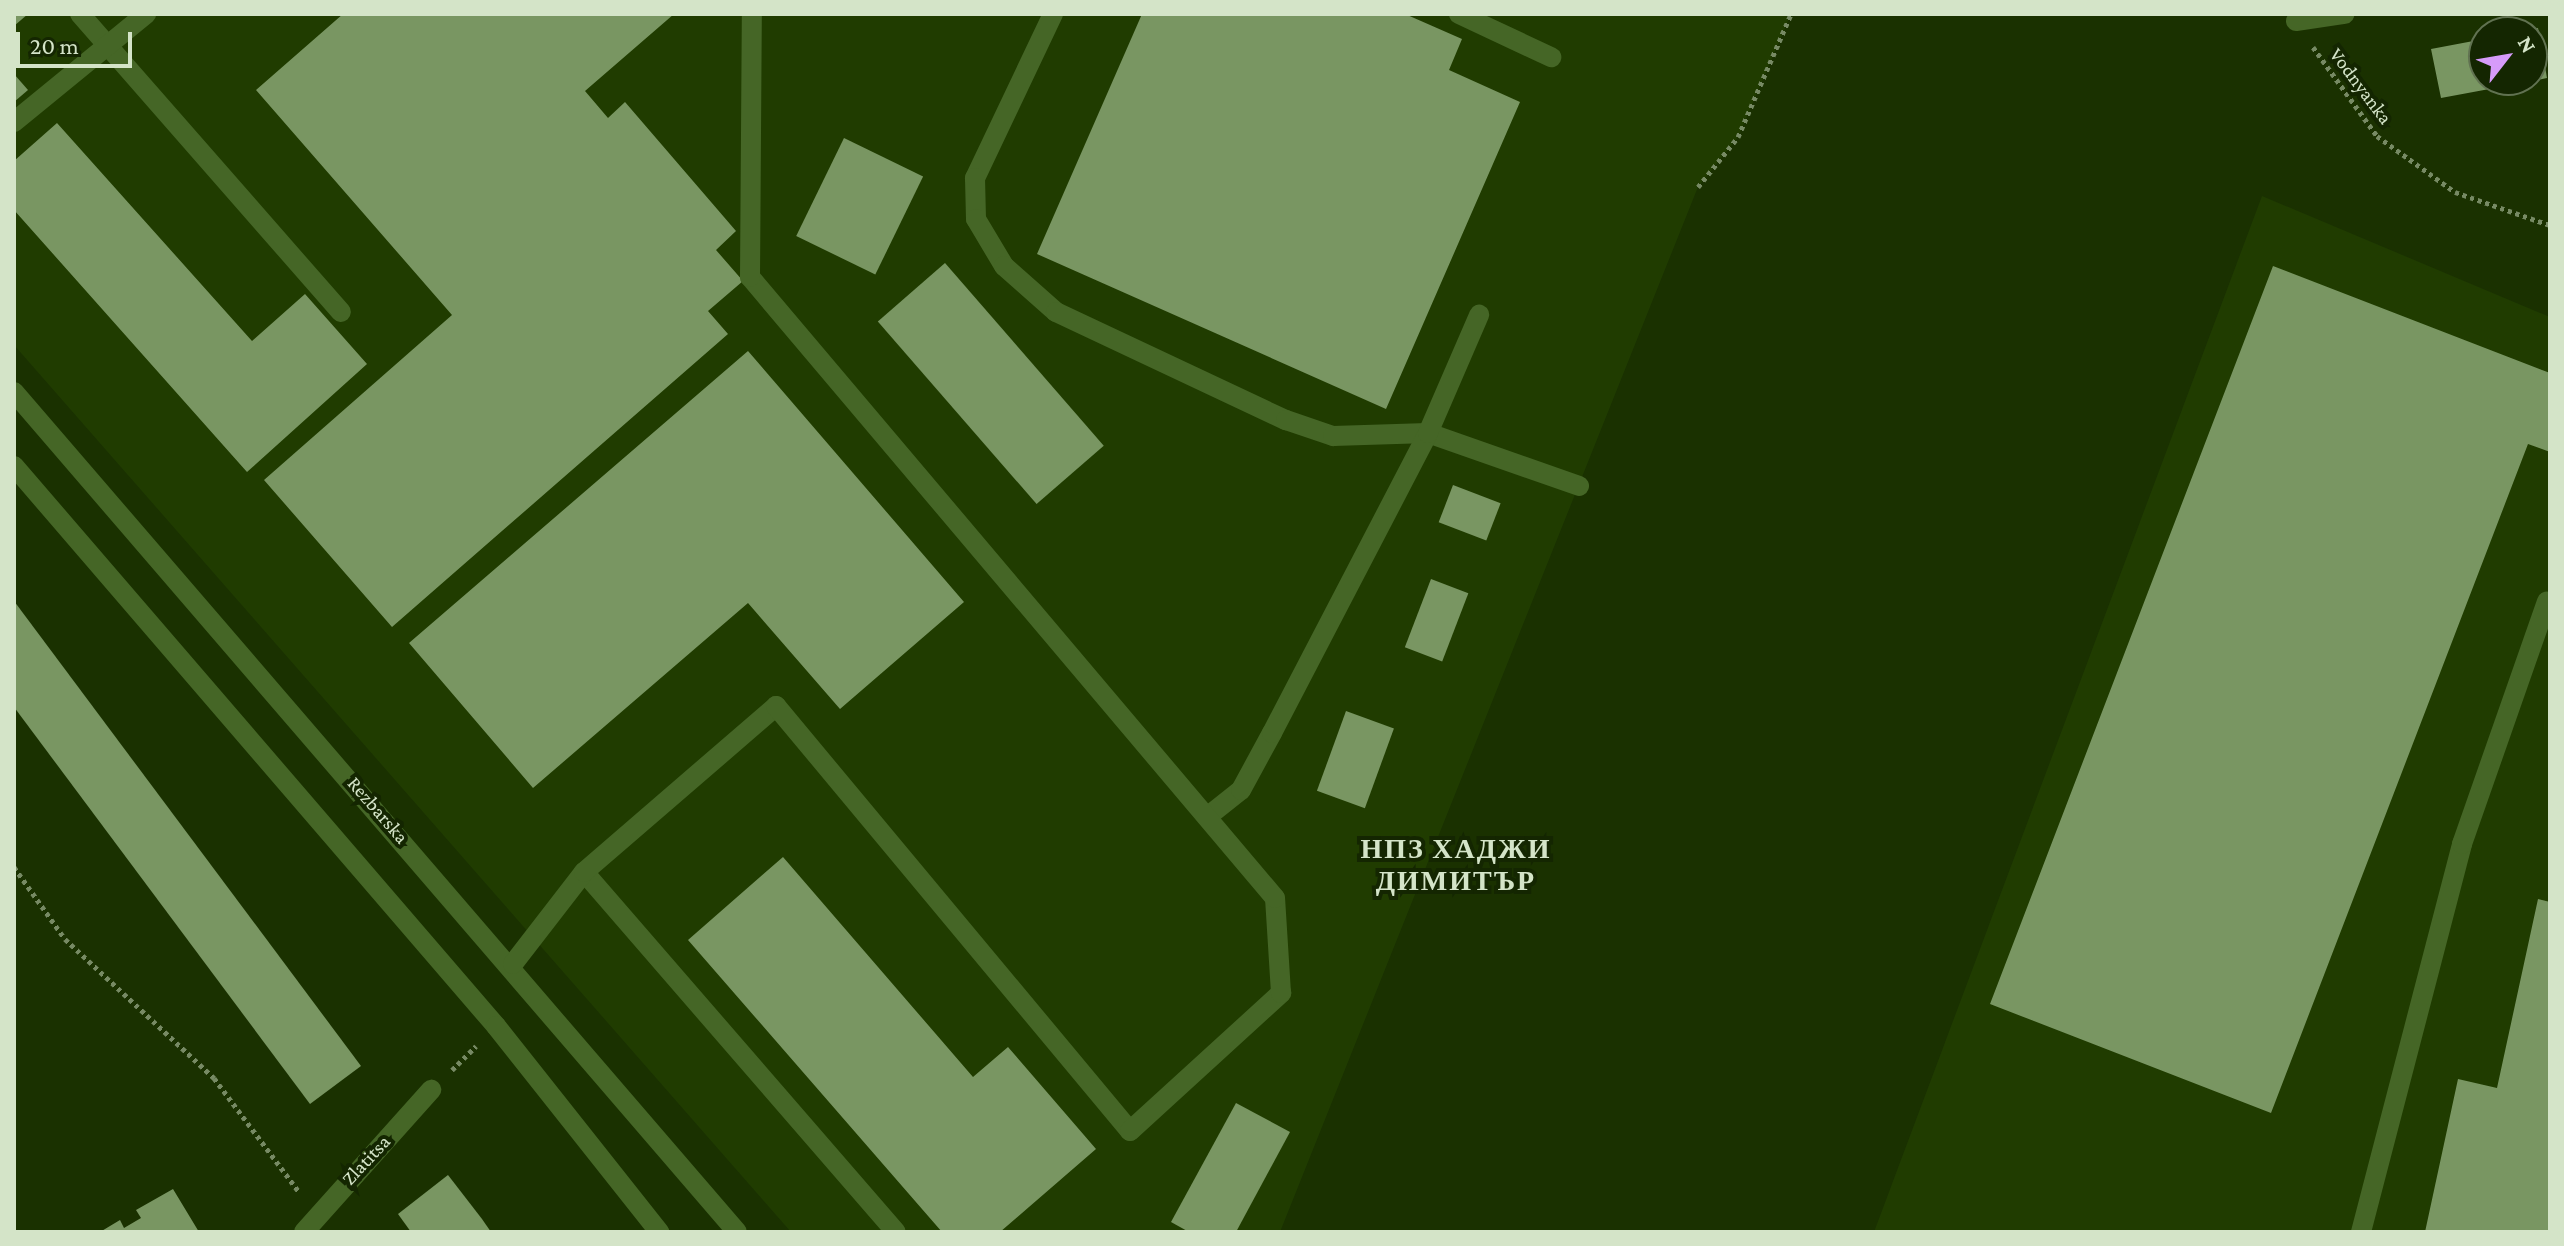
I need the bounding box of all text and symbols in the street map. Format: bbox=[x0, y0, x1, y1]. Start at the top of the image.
scale bar bbox=[20, 16, 136, 66]
north arrow bbox=[2468, 16, 2548, 96]
text: 20 m bbox=[30, 32, 79, 59]
text: N bbox=[2513, 32, 2542, 57]
street label: Vodnyanka bbox=[2324, 43, 2398, 129]
street label: Rezbarska bbox=[342, 771, 414, 849]
district label: НПЗ ХАДЖИ ДИМИТЪР bbox=[1361, 832, 1551, 898]
street label: Zlatitsa bbox=[337, 1130, 395, 1190]

